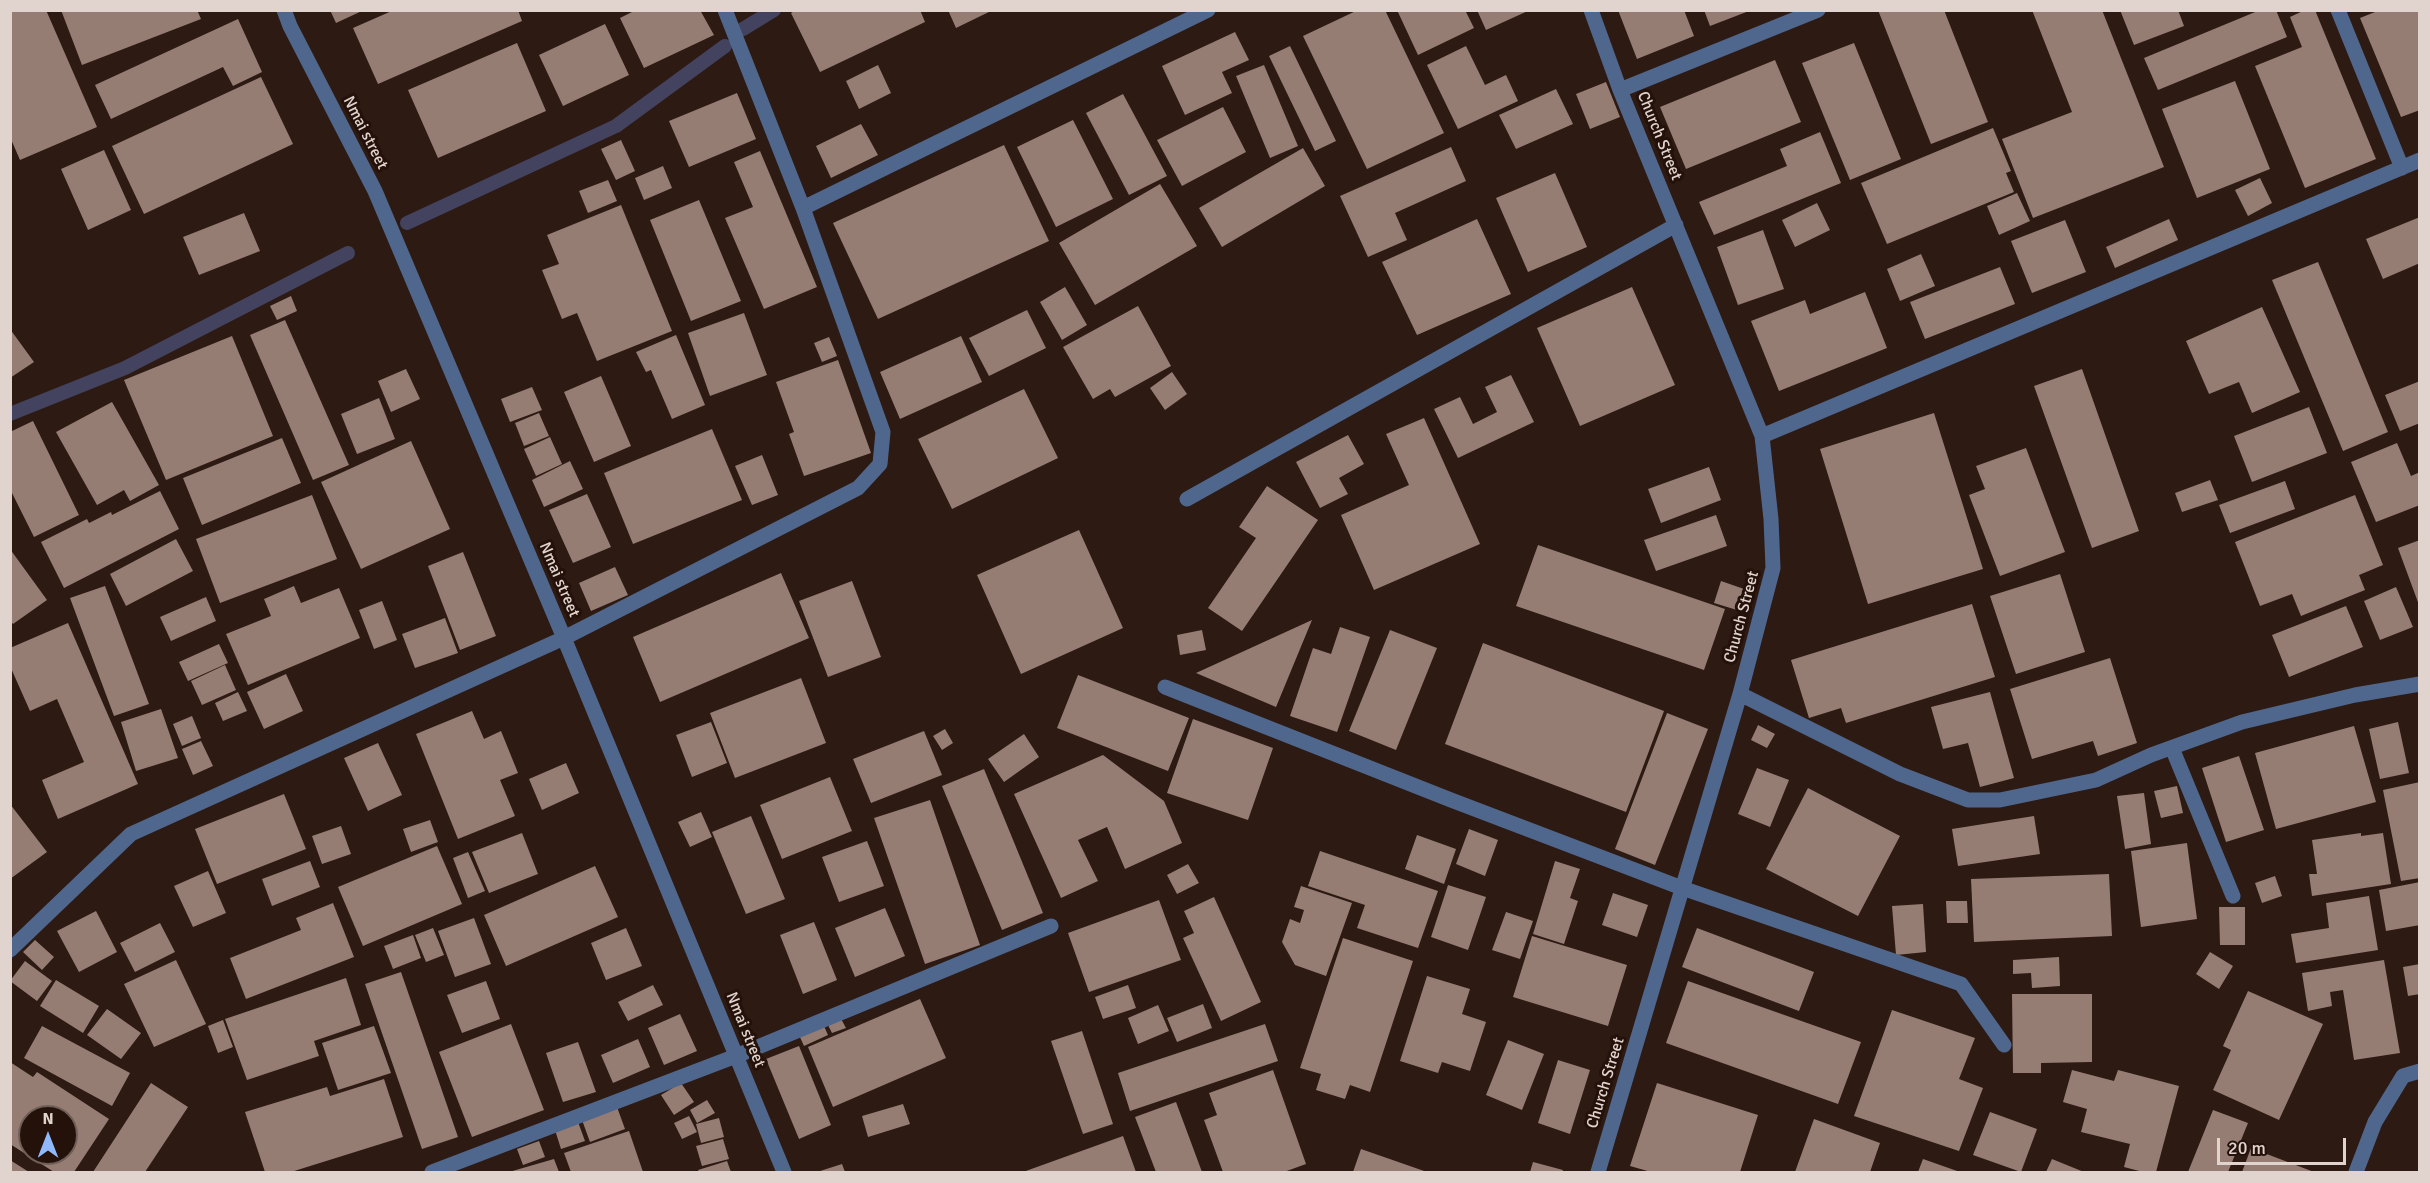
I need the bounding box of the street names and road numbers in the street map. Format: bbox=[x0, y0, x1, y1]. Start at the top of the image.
street label: Church Street bbox=[1632, 89, 1686, 183]
street label: Nmai street bbox=[338, 93, 392, 173]
street label: Nmai street bbox=[535, 540, 583, 620]
street label: Church Street bbox=[1721, 569, 1763, 665]
street label: Nmai street bbox=[721, 990, 769, 1070]
street label: Church Street bbox=[1583, 1035, 1629, 1131]

